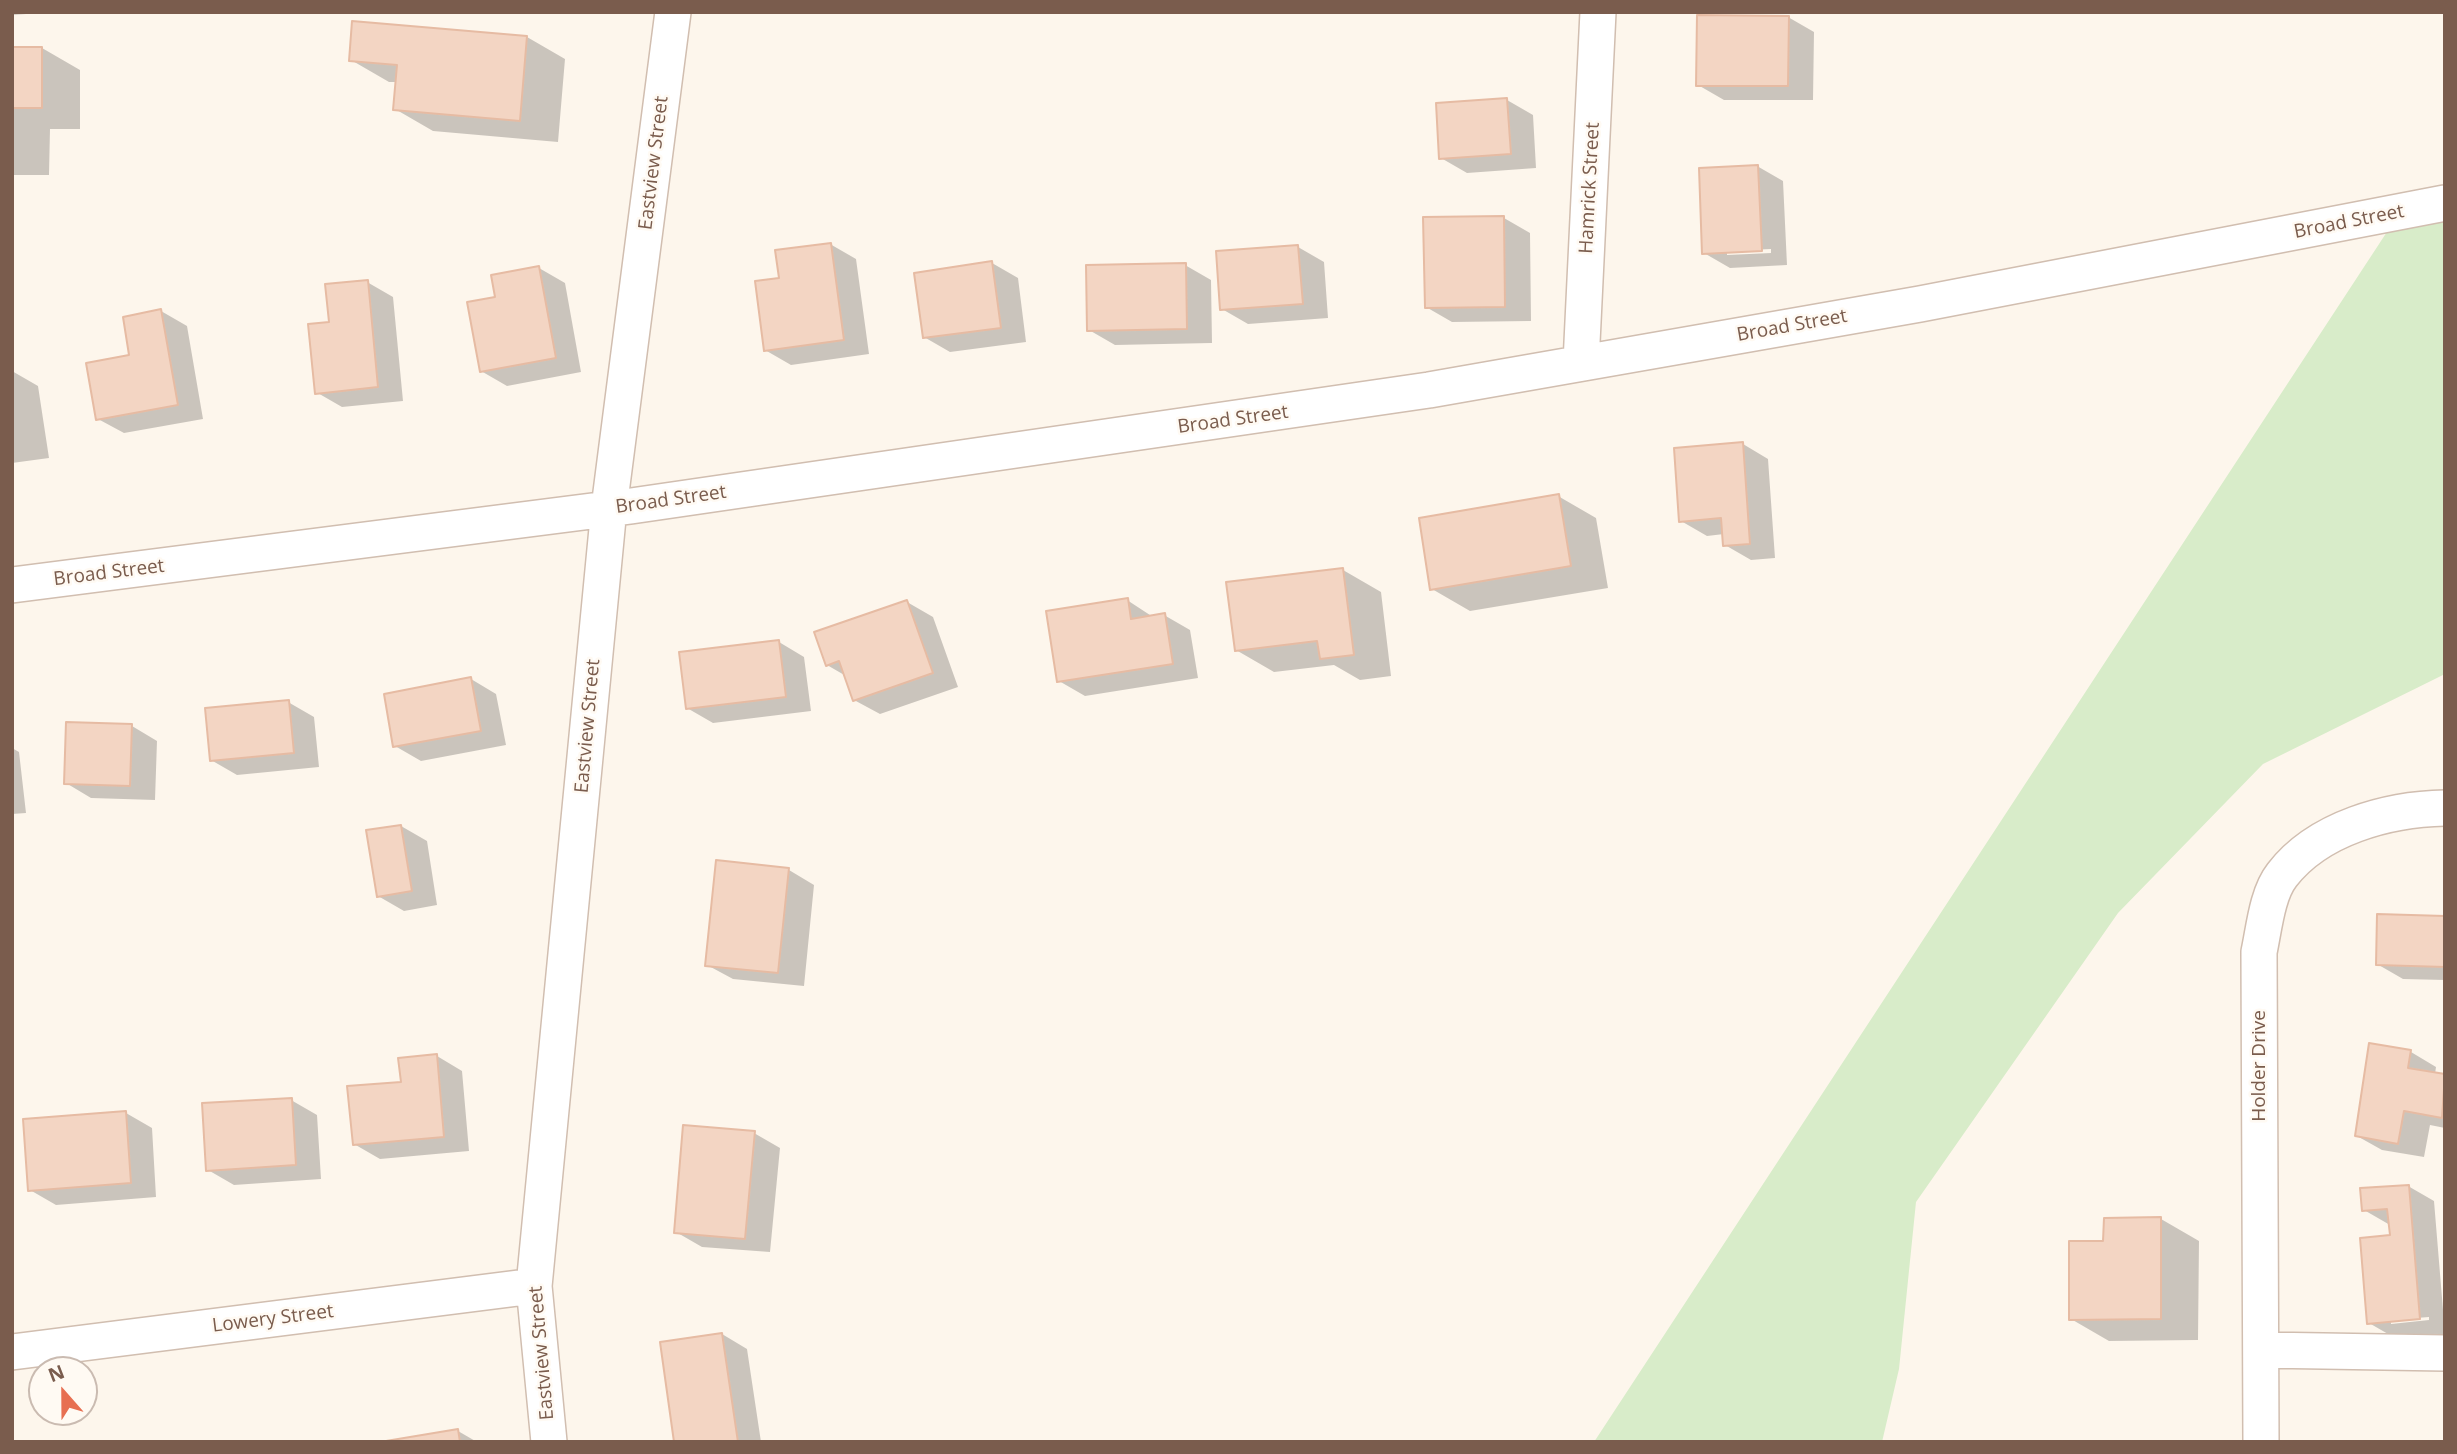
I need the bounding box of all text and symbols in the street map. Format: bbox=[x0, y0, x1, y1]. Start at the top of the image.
street label: Eastview Street bbox=[634, 95, 674, 231]
street label: Hamrick Street bbox=[1575, 122, 1605, 254]
street label: Broad Street bbox=[2292, 200, 2406, 244]
street label: Broad Street bbox=[1735, 305, 1849, 347]
street label: Broad Street bbox=[1176, 401, 1290, 439]
street label: Broad Street bbox=[614, 481, 728, 519]
street label: Broad Street bbox=[52, 555, 166, 591]
street label: Eastview Street bbox=[571, 658, 605, 794]
street label: Holder Drive bbox=[2249, 1010, 2271, 1122]
street label: Eastview Street bbox=[525, 1285, 559, 1421]
street label: Lowery Street bbox=[211, 1300, 335, 1338]
north arrow bbox=[28, 1356, 98, 1426]
text: N bbox=[44, 1358, 68, 1388]

